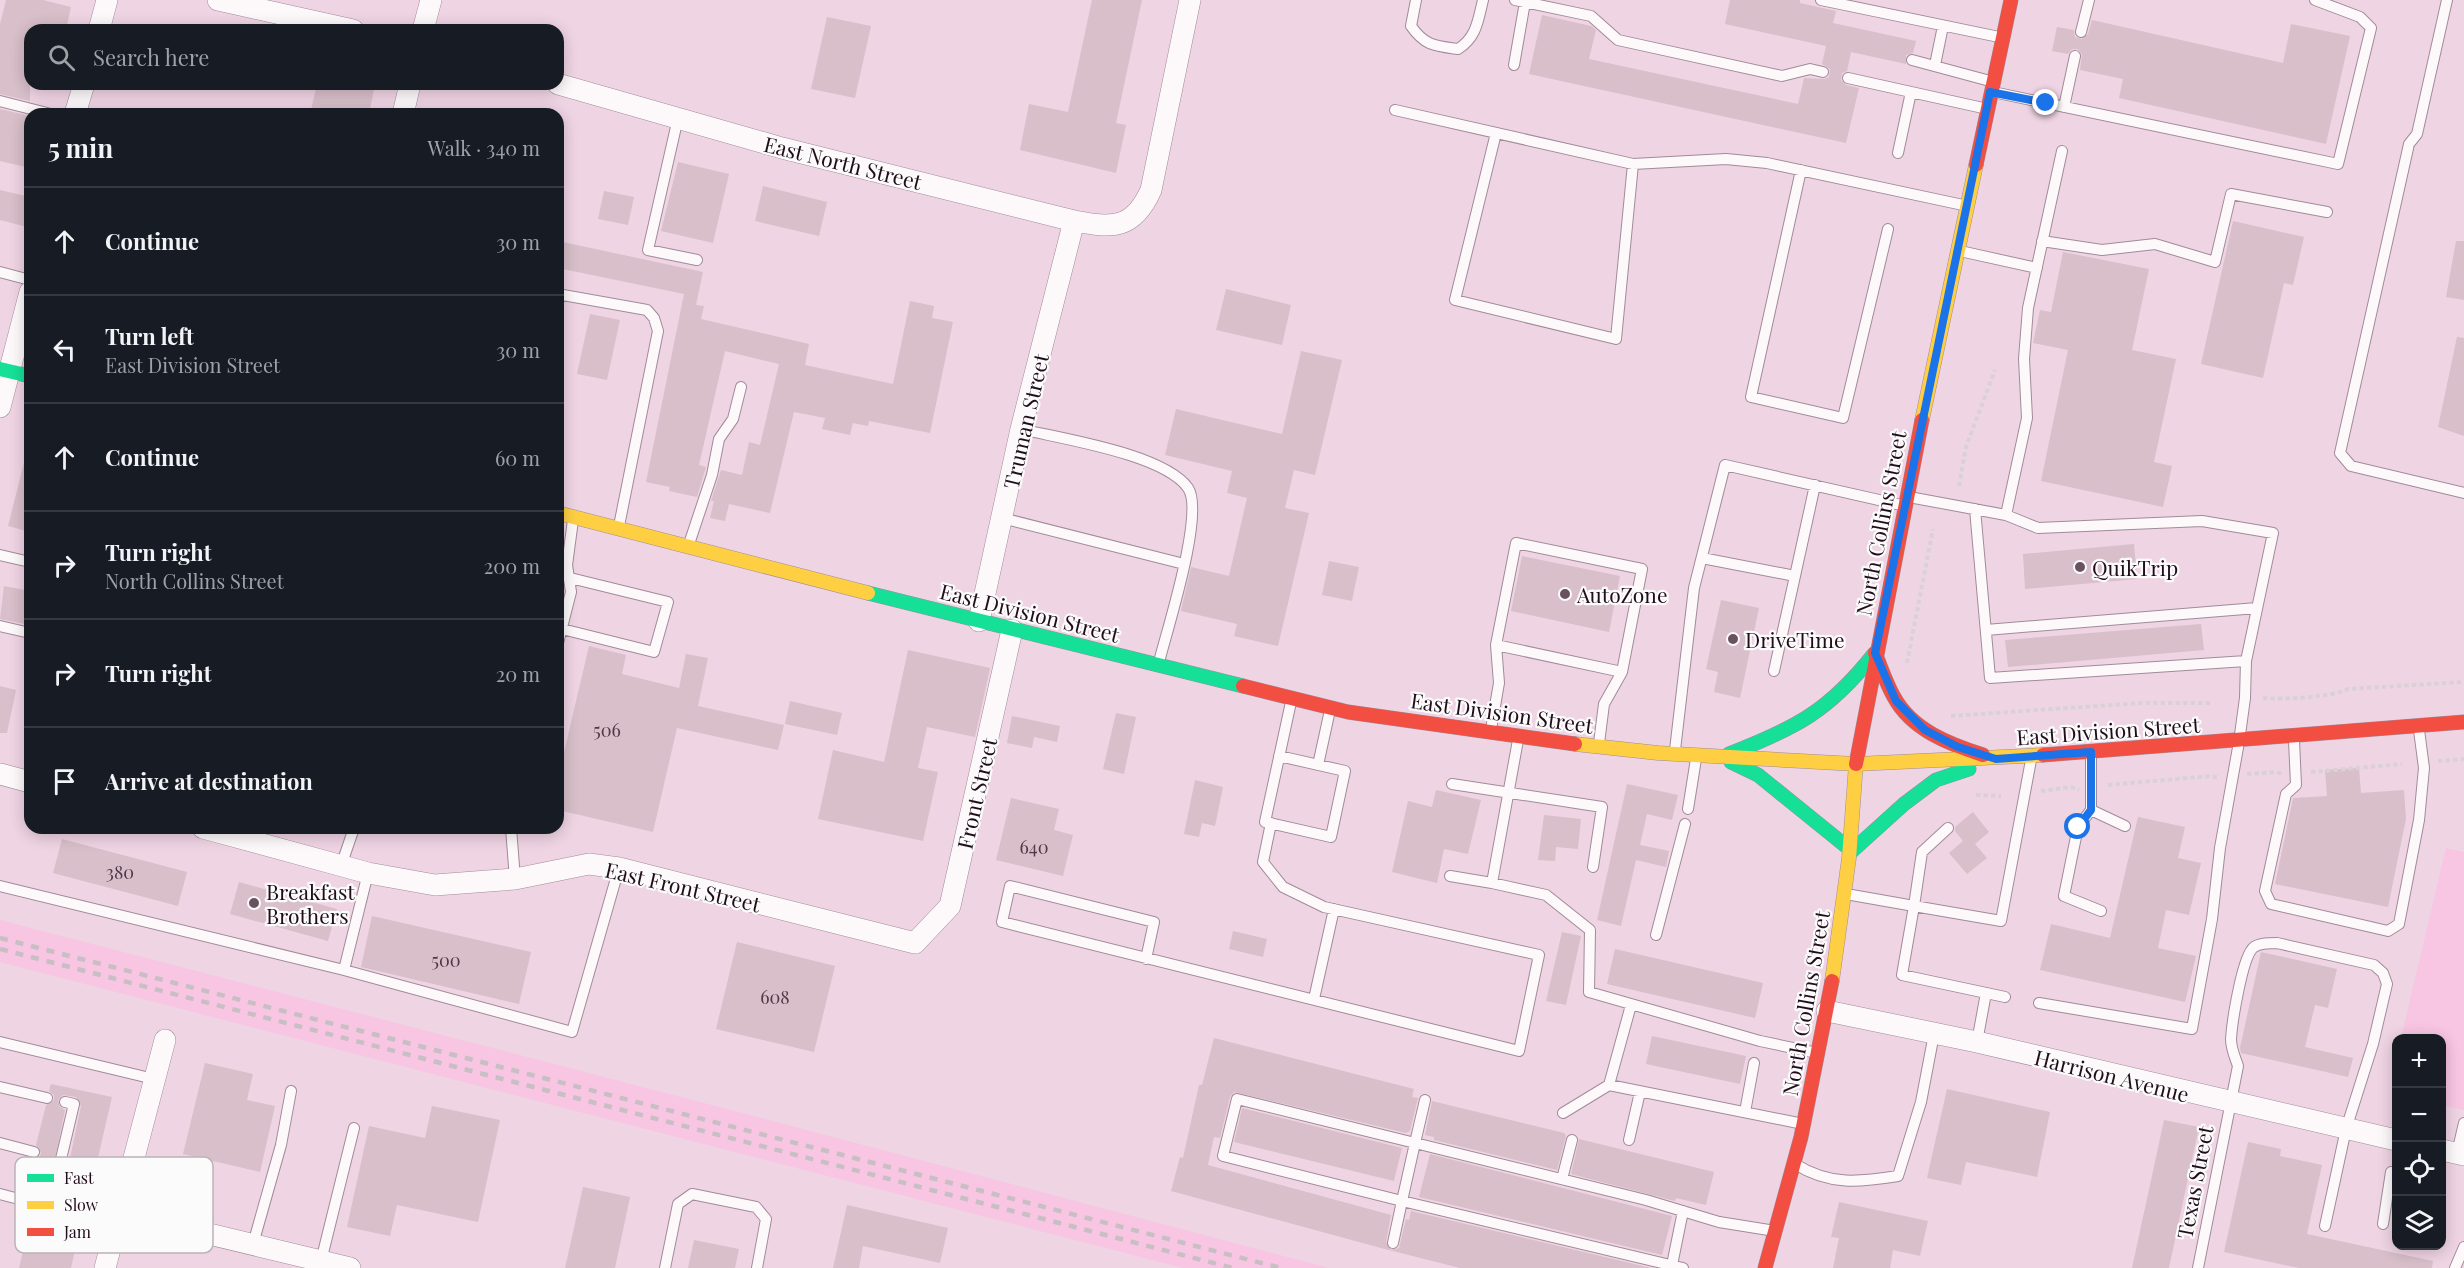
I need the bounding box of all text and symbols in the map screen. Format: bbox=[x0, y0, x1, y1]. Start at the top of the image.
search box bbox=[24, 24, 564, 90]
icon: search bbox=[45, 41, 78, 74]
text: Search here bbox=[93, 42, 209, 72]
route end bbox=[2032, 89, 2058, 115]
street label: East North Street bbox=[761, 129, 925, 195]
text: 5 min bbox=[48, 130, 113, 165]
text: Walk · 340 m bbox=[428, 134, 540, 161]
icon: ahead bbox=[48, 225, 81, 258]
text: Continue bbox=[105, 226, 199, 256]
text: 30 m bbox=[496, 228, 540, 255]
text: Turn left bbox=[105, 321, 194, 351]
icon: left bbox=[48, 333, 81, 366]
text: 30 m bbox=[496, 336, 540, 363]
street label: Truman Street bbox=[996, 350, 1054, 491]
text: East Division Street bbox=[105, 351, 280, 378]
street label: North Collins Street bbox=[1848, 428, 1912, 618]
icon: ahead bbox=[48, 441, 81, 474]
text: Continue bbox=[105, 442, 199, 472]
text: 60 m bbox=[495, 444, 540, 471]
text: Turn right bbox=[105, 537, 211, 567]
icon: right bbox=[48, 549, 81, 582]
text: 200 m bbox=[484, 552, 540, 579]
place label: QuikTrip bbox=[2092, 553, 2178, 581]
marker: QuikTrip bbox=[2073, 560, 2087, 574]
text: North Collins Street bbox=[105, 567, 284, 594]
street label: East Division Street bbox=[937, 576, 1123, 648]
place label: AutoZone bbox=[1576, 580, 1668, 608]
marker: AutoZone bbox=[1558, 587, 1572, 601]
place label: DriveTime bbox=[1745, 625, 1845, 653]
marker: DriveTime bbox=[1726, 632, 1740, 646]
icon: right bbox=[48, 657, 81, 690]
text: Turn right bbox=[105, 658, 211, 688]
text: 20 m bbox=[496, 660, 540, 687]
street label: East Division Street bbox=[1409, 685, 1596, 739]
street label: East Division Street bbox=[2015, 710, 2201, 750]
house number: 506 bbox=[593, 718, 621, 742]
street label: Front Street bbox=[950, 734, 1003, 852]
icon: arrive bbox=[48, 765, 81, 798]
text: Arrive at destination bbox=[105, 766, 313, 796]
route start bbox=[2064, 813, 2090, 839]
house number: 640 bbox=[1020, 835, 1049, 859]
street label: East Front Street bbox=[603, 855, 764, 918]
house number: 380 bbox=[106, 860, 134, 884]
place label: Breakfast Brothers bbox=[266, 877, 355, 929]
marker: Breakfast Brothers bbox=[247, 896, 261, 910]
street label: North Collins Street bbox=[1775, 908, 1835, 1098]
house number: 500 bbox=[431, 948, 461, 972]
house number: 608 bbox=[760, 985, 790, 1009]
map controls bbox=[2392, 1034, 2446, 1250]
button: + bbox=[2392, 1034, 2446, 1088]
street label: Harrison Avenue bbox=[2032, 1042, 2192, 1108]
button: − bbox=[2392, 1088, 2446, 1142]
street label: Texas Street bbox=[2169, 1122, 2219, 1241]
button: locate bbox=[2392, 1142, 2446, 1196]
legend bbox=[15, 1157, 213, 1253]
text: Fast bbox=[64, 1167, 94, 1188]
text: Slow bbox=[64, 1194, 99, 1215]
button: layers bbox=[2392, 1196, 2446, 1250]
text: Jam bbox=[63, 1221, 91, 1242]

